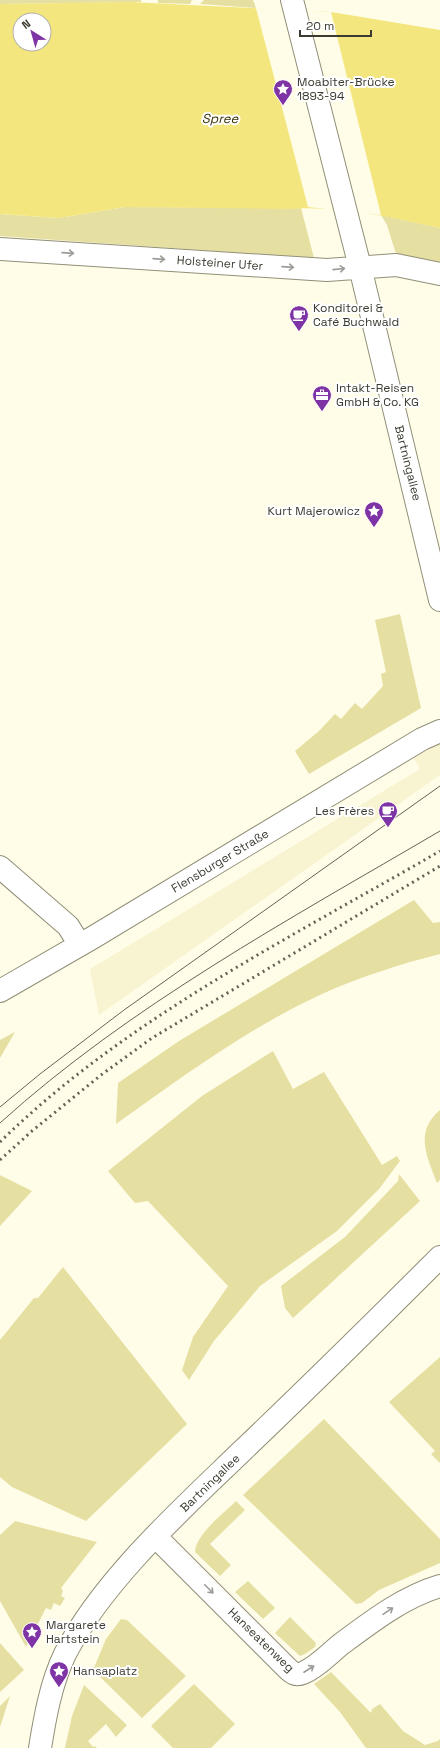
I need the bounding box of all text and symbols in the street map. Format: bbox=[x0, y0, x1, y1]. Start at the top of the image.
north arrow bbox=[12, 12, 52, 52]
scale bar bbox=[300, 12, 371, 38]
text: N bbox=[19, 16, 33, 32]
text: 20 m bbox=[306, 18, 334, 34]
place label: Moabiter-Brücke 1893-94 bbox=[297, 74, 395, 104]
place icon: Moabiter-Brücke 1893-94 bbox=[272, 78, 294, 106]
water label: Spree bbox=[202, 110, 240, 127]
one-way arrow bbox=[61, 250, 74, 257]
street label: Holsteiner Ufer bbox=[176, 252, 264, 274]
one-way arrow bbox=[152, 256, 165, 263]
one-way arrow bbox=[281, 264, 294, 271]
one-way arrow bbox=[332, 265, 345, 273]
place label: Konditorei & Café Buchwald bbox=[313, 300, 399, 330]
cafe icon: Konditorei & Café Buchwald bbox=[288, 304, 310, 332]
place label: Intakt-Reisen GmbH & Co. KG bbox=[336, 380, 419, 410]
office icon: Intakt-Reisen GmbH & Co. KG bbox=[311, 384, 333, 412]
street label: Bartningallee bbox=[391, 424, 425, 502]
place icon: Kurt Majerowicz bbox=[363, 500, 385, 528]
place label: Kurt Majerowicz bbox=[268, 503, 360, 519]
cafe icon: Les Frères bbox=[377, 800, 399, 828]
place label: Les Frères bbox=[315, 803, 374, 819]
street label: Flensburger Straße bbox=[168, 826, 272, 896]
street label: Bartningallee bbox=[177, 1450, 243, 1516]
one-way arrow bbox=[204, 1584, 214, 1594]
street label: Hanseatenweg bbox=[224, 1604, 298, 1676]
one-way arrow bbox=[383, 1607, 394, 1615]
place label: Margarete Hartstein bbox=[46, 1617, 106, 1647]
place icon: Margarete Hartstein bbox=[21, 1621, 43, 1649]
place icon: Hansaplatz bbox=[48, 1660, 70, 1688]
place label: Hansaplatz bbox=[73, 1663, 137, 1679]
one-way arrow bbox=[303, 1665, 314, 1673]

